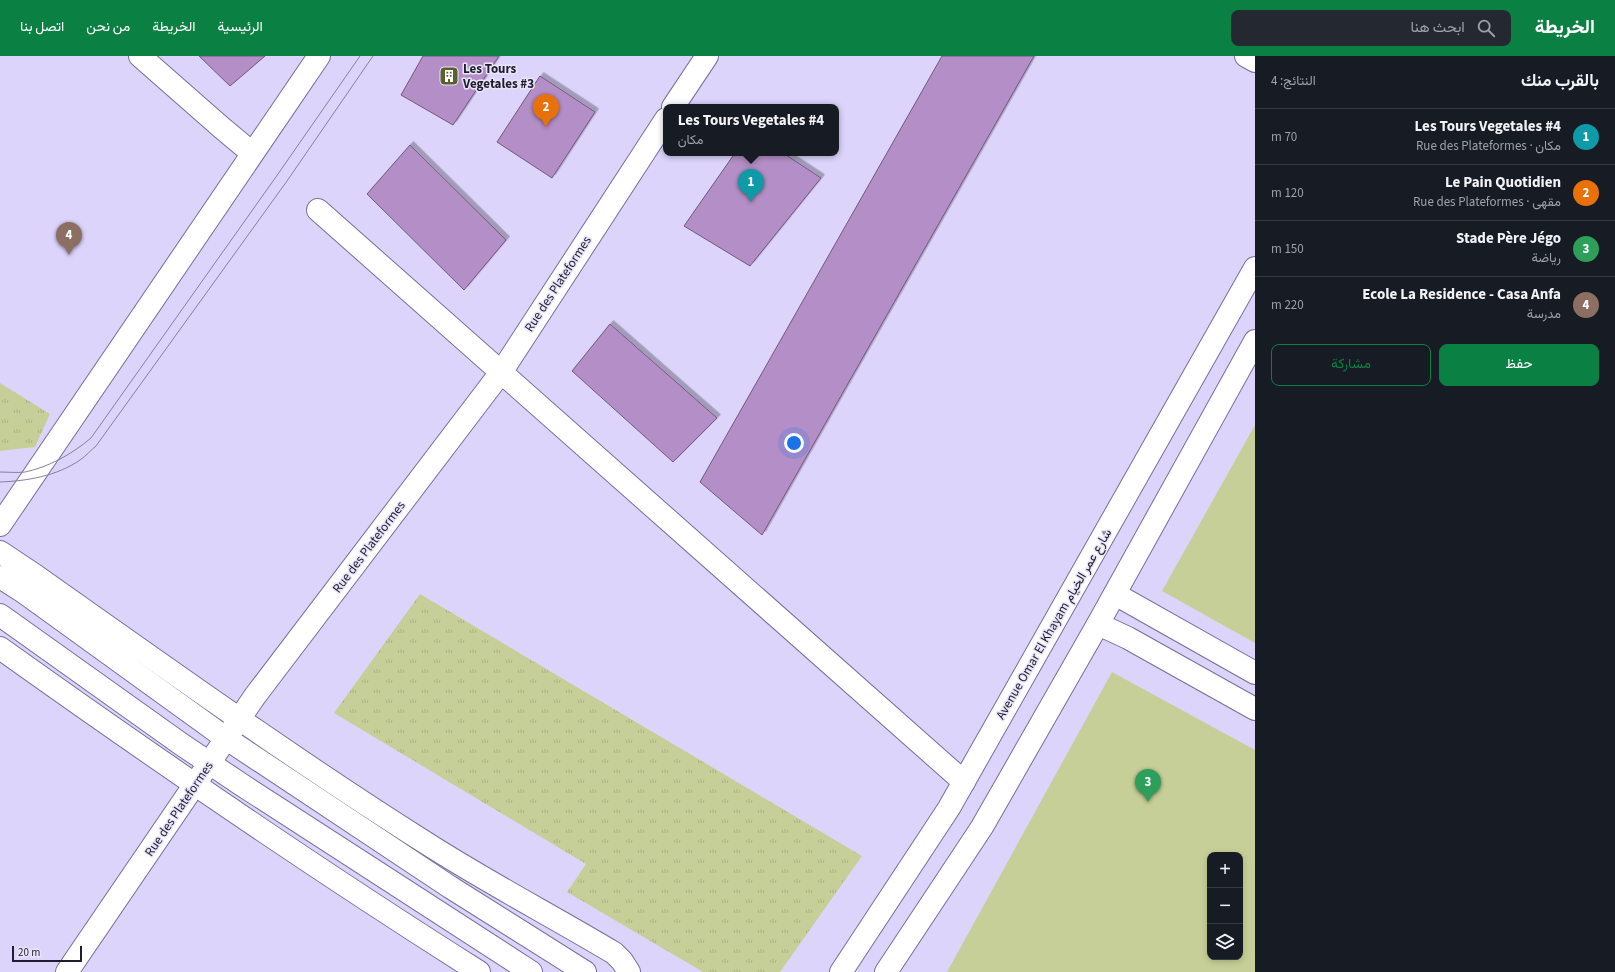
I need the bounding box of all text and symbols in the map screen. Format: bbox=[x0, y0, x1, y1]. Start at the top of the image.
search box bbox=[1231, 10, 1511, 46]
text: الخريطة bbox=[1535, 14, 1595, 41]
text: اتصل بنا bbox=[20, 17, 64, 37]
text: من نحن bbox=[86, 17, 130, 37]
text: الخريطة bbox=[152, 17, 196, 37]
text: الرئيسية bbox=[218, 17, 263, 37]
text: ابحث هنا bbox=[1410, 17, 1465, 38]
icon: search bbox=[1475, 17, 1497, 39]
place label: Les Tours Vegetales #3 bbox=[462, 60, 534, 93]
building icon: Les Tours Vegetales #3 bbox=[438, 65, 460, 87]
text: بالقرب منك bbox=[1521, 69, 1599, 93]
text: النتائج: 4 bbox=[1271, 72, 1316, 90]
pin: 2 bbox=[533, 94, 559, 127]
popup bbox=[663, 104, 839, 156]
text: Les Tours Vegetales #4 bbox=[678, 110, 824, 131]
text: Les Tours Vegetales #4 bbox=[1415, 116, 1561, 137]
text: 70 m bbox=[1271, 128, 1297, 146]
text: 1 bbox=[1583, 128, 1589, 146]
text: مكان bbox=[678, 131, 704, 149]
text: مكان · Rue des Plateformes bbox=[1416, 137, 1561, 155]
pin: 1 bbox=[738, 169, 764, 202]
text: Le Pain Quotidien bbox=[1445, 172, 1561, 193]
text: 120 m bbox=[1271, 184, 1304, 202]
text: 2 bbox=[1583, 184, 1589, 202]
text: مقهى · Rue des Plateformes bbox=[1413, 193, 1561, 211]
pin: 4 bbox=[56, 222, 82, 255]
text: Stade Père Jégo bbox=[1456, 228, 1561, 249]
street label: Rue des Plateformes bbox=[520, 232, 596, 335]
text: 150 m bbox=[1271, 240, 1304, 258]
text: 3 bbox=[1583, 240, 1589, 258]
text: رياضة bbox=[1531, 249, 1561, 267]
text: Ecole La Residence - Casa Anfa bbox=[1362, 284, 1561, 305]
text: 220 m bbox=[1271, 296, 1304, 314]
text: 4 bbox=[1583, 296, 1589, 314]
text: مدرسة bbox=[1527, 305, 1561, 323]
button: مشاركة bbox=[1271, 344, 1431, 386]
button: حفظ bbox=[1439, 344, 1599, 386]
your location bbox=[784, 433, 804, 453]
street label: Rue des Plateformes bbox=[328, 497, 410, 597]
street label: Avenue Omar El Khayam شارع عمر الخيام bbox=[992, 525, 1116, 723]
street label: Rue des Plateformes bbox=[141, 758, 218, 860]
pin: 3 bbox=[1135, 769, 1161, 802]
map controls bbox=[1207, 852, 1243, 960]
button: + bbox=[1207, 852, 1243, 888]
button: − bbox=[1207, 888, 1243, 924]
button: layers bbox=[1207, 924, 1243, 960]
scale bar bbox=[12, 944, 82, 963]
text: 20 m bbox=[18, 945, 40, 960]

